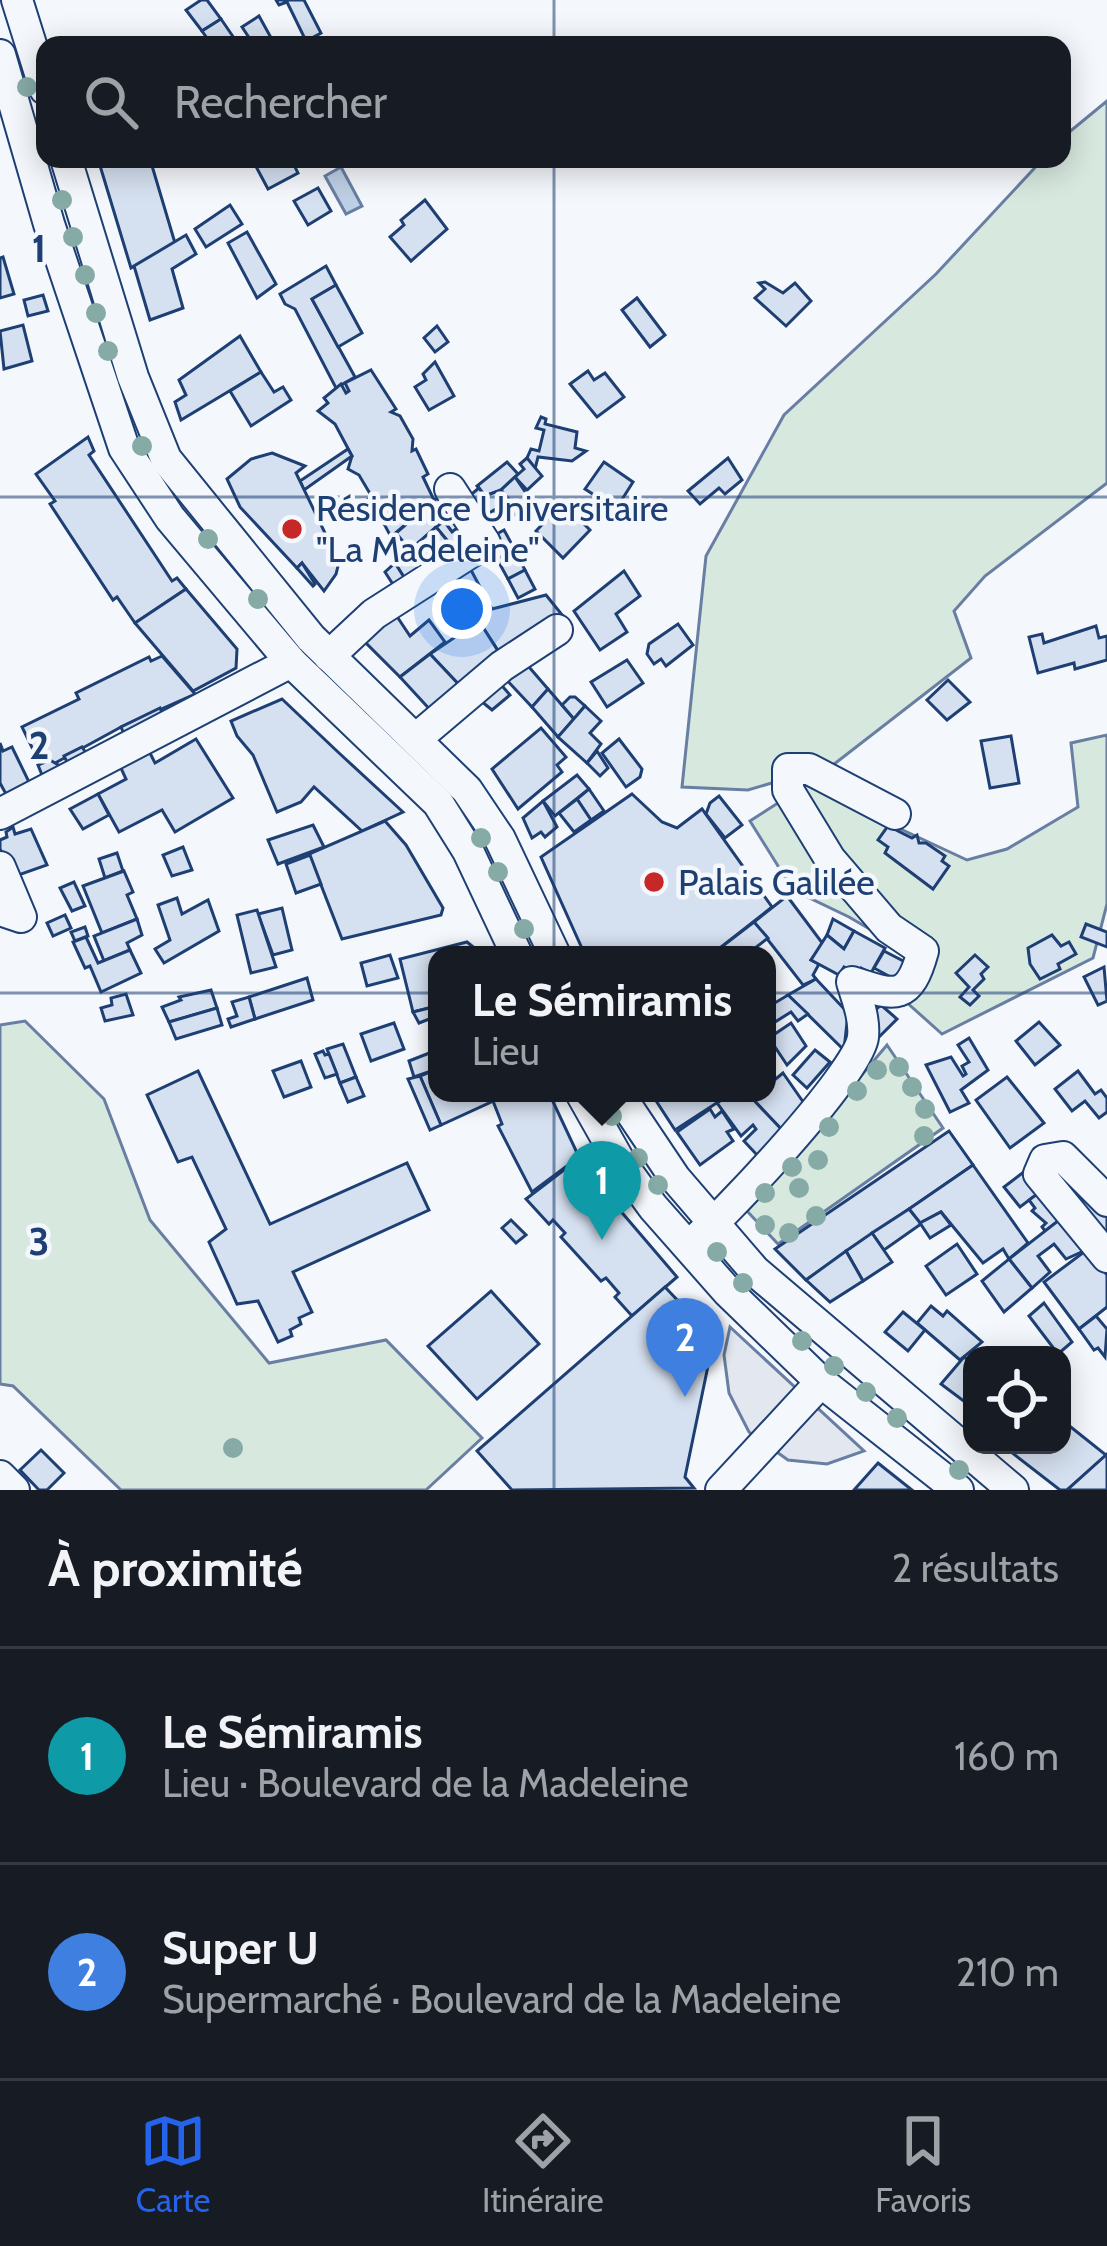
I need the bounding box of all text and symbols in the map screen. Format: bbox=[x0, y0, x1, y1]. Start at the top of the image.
search box bbox=[36, 36, 1071, 168]
icon: search bbox=[78, 69, 144, 135]
text: Rechercher bbox=[174, 75, 387, 129]
text: 1 bbox=[32, 224, 46, 272]
place label: Résidence Universitaire "La Madeleine" bbox=[316, 486, 669, 571]
marker: Résidence Universitaire "La Madeleine" bbox=[279, 516, 305, 542]
your location bbox=[432, 579, 492, 639]
text: 2 bbox=[29, 721, 49, 769]
place label: Palais Galilée bbox=[678, 860, 875, 904]
marker: Palais Galilée bbox=[641, 869, 667, 895]
popup bbox=[428, 946, 776, 1102]
text: Le Sémiramis bbox=[472, 973, 732, 1027]
text: Lieu bbox=[472, 1027, 540, 1075]
pin: 1 bbox=[563, 1141, 641, 1240]
text: 3 bbox=[28, 1217, 50, 1265]
pin: 2 bbox=[646, 1298, 724, 1397]
map controls bbox=[963, 1346, 1071, 1454]
button: locate bbox=[963, 1346, 1071, 1454]
text: À proximité bbox=[48, 1537, 303, 1599]
text: 2 résultats bbox=[892, 1544, 1059, 1592]
text: Le Sémiramis bbox=[162, 1705, 423, 1759]
text: 1 bbox=[80, 1732, 94, 1780]
text: 160 m bbox=[954, 1732, 1059, 1780]
text: Lieu · Boulevard de la Madeleine bbox=[162, 1759, 689, 1807]
text: Super U bbox=[162, 1921, 319, 1975]
text: 2 bbox=[77, 1948, 97, 1996]
text: 210 m bbox=[956, 1948, 1059, 1996]
text: Supermarché · Boulevard de la Madeleine bbox=[162, 1975, 841, 2023]
tab: Carte bbox=[136, 2108, 210, 2220]
tab: Itinéraire bbox=[482, 2108, 604, 2220]
tab: Favoris bbox=[875, 2108, 971, 2220]

